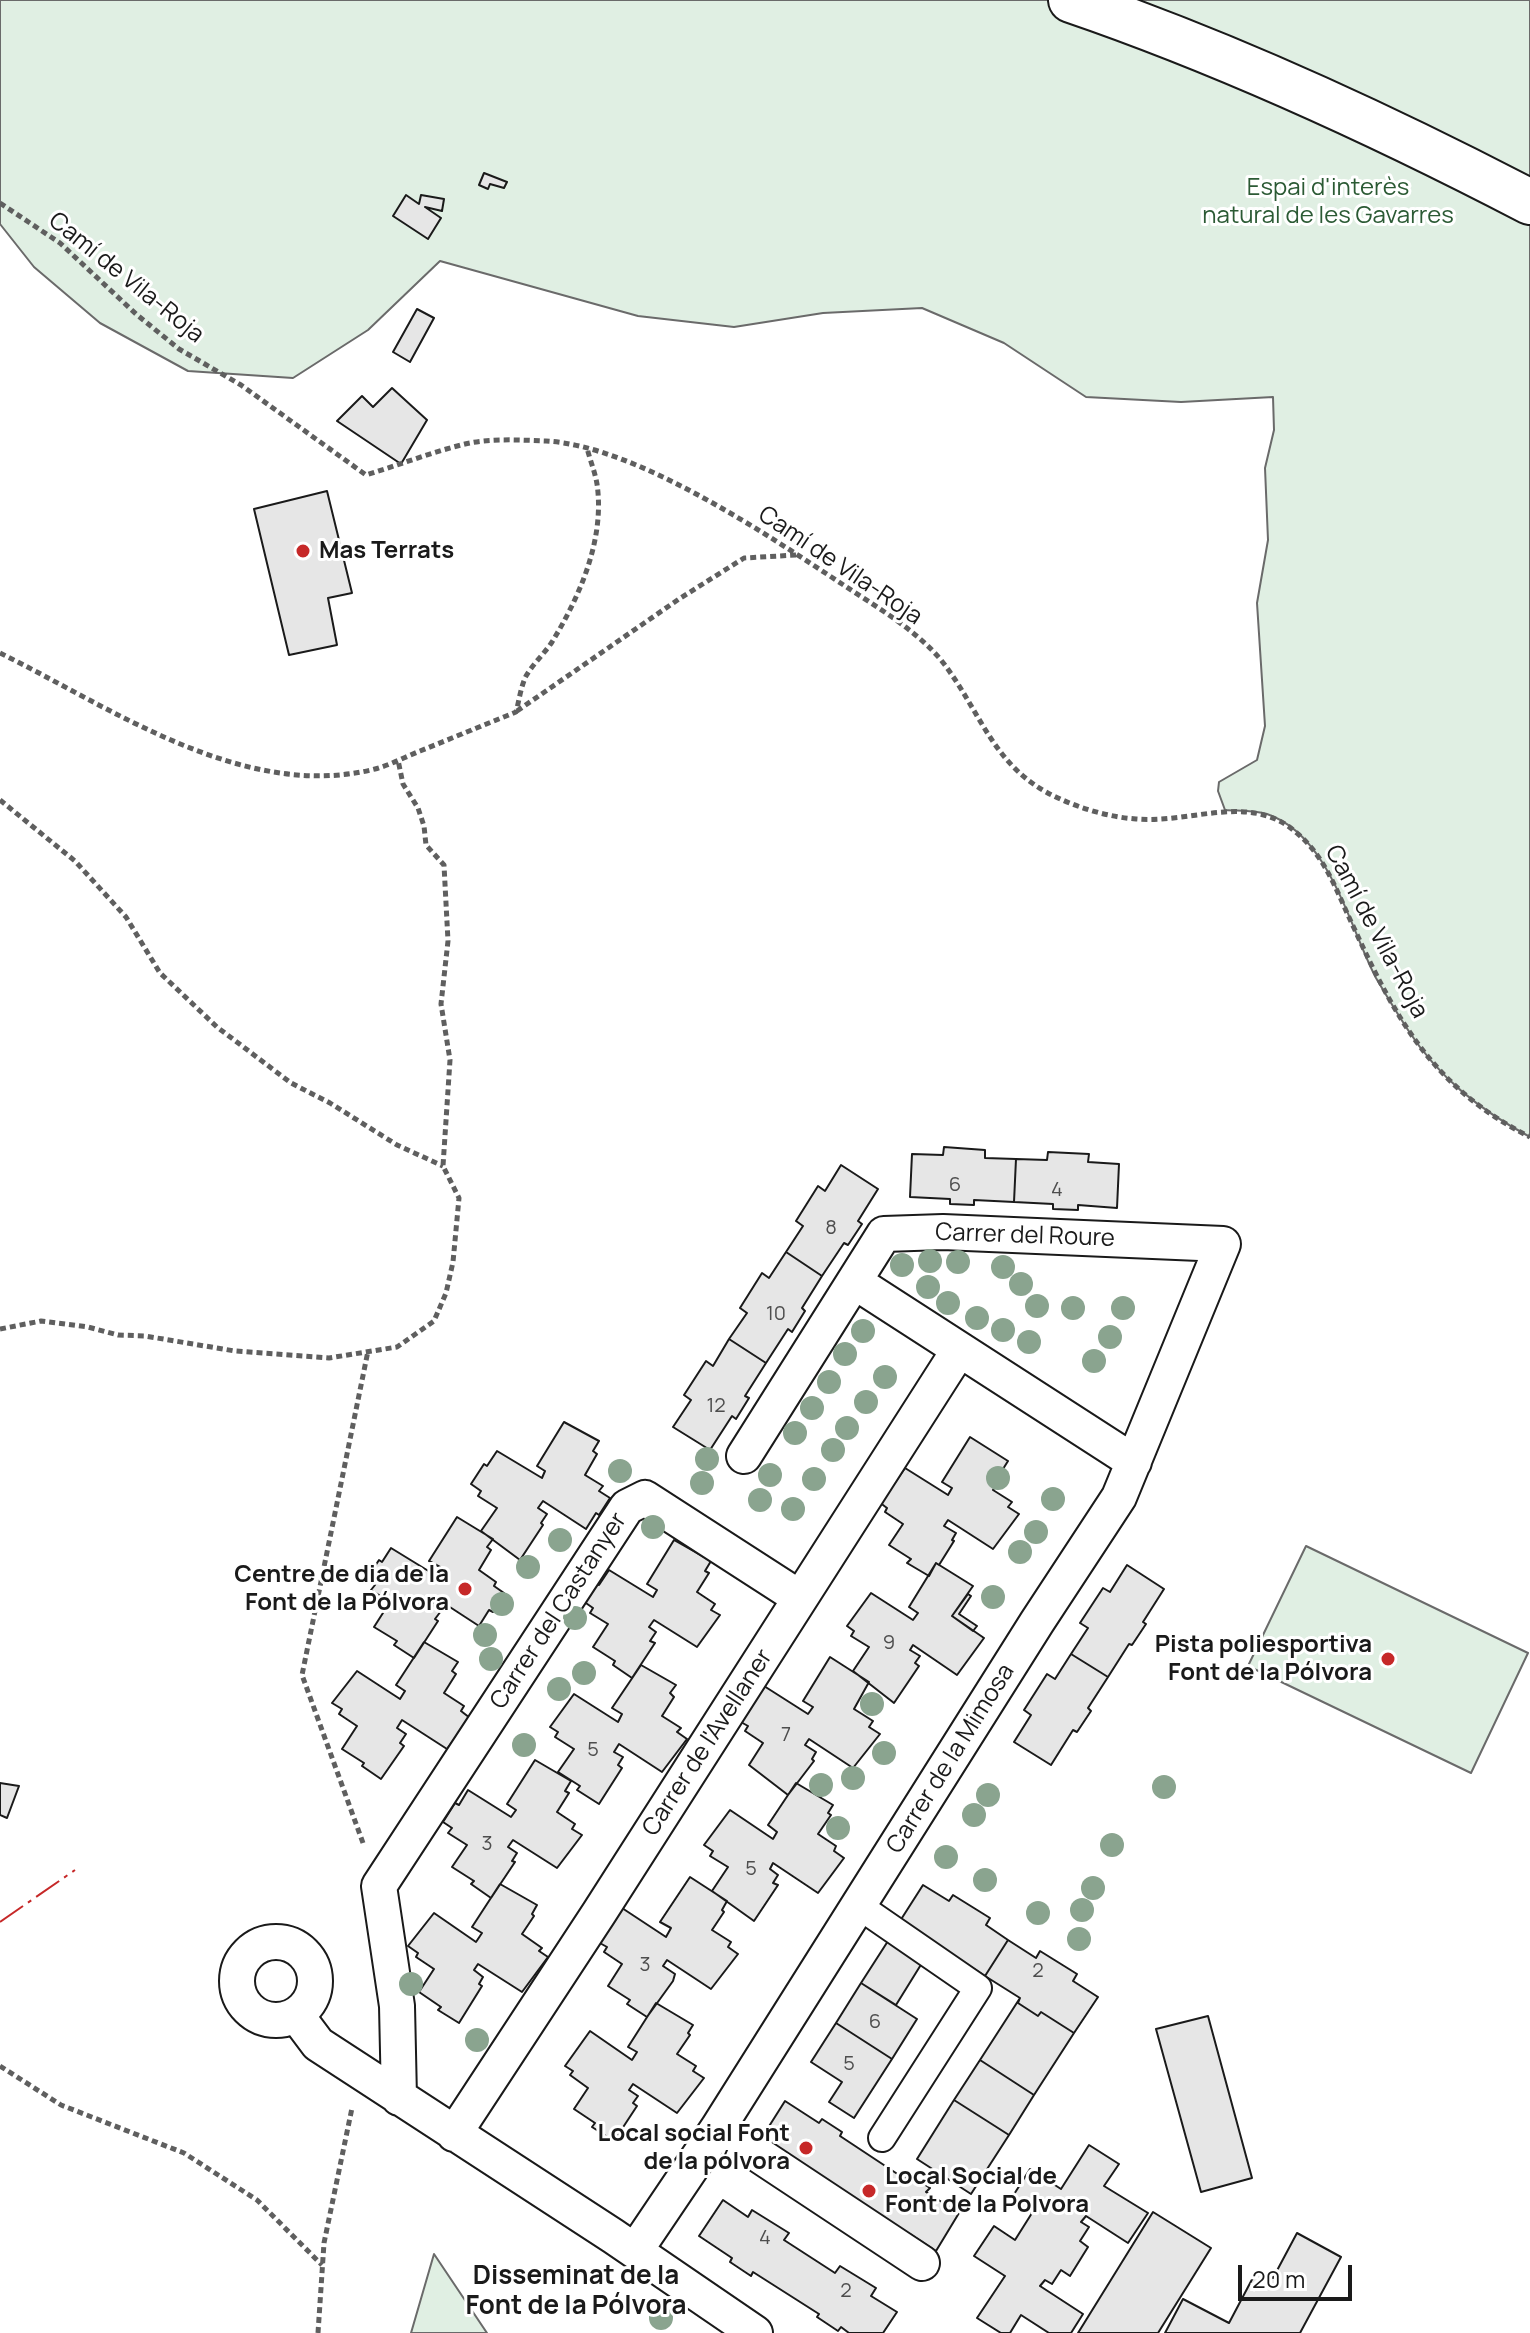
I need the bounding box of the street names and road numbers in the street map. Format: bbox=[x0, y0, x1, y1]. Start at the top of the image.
street label: Camí de Vila-Roja bbox=[42, 207, 210, 349]
street label: Camí de Vila-Roja bbox=[753, 500, 927, 632]
street label: Camí de Vila-Roja bbox=[1318, 841, 1434, 1023]
street label: Carrer del Roure bbox=[935, 1218, 1115, 1254]
street label: Carrer del Castanyer bbox=[485, 1507, 633, 1715]
street label: Carrer de l'Avellaner bbox=[637, 1644, 779, 1842]
street label: Carrer de la Mimosa bbox=[881, 1659, 1021, 1859]

